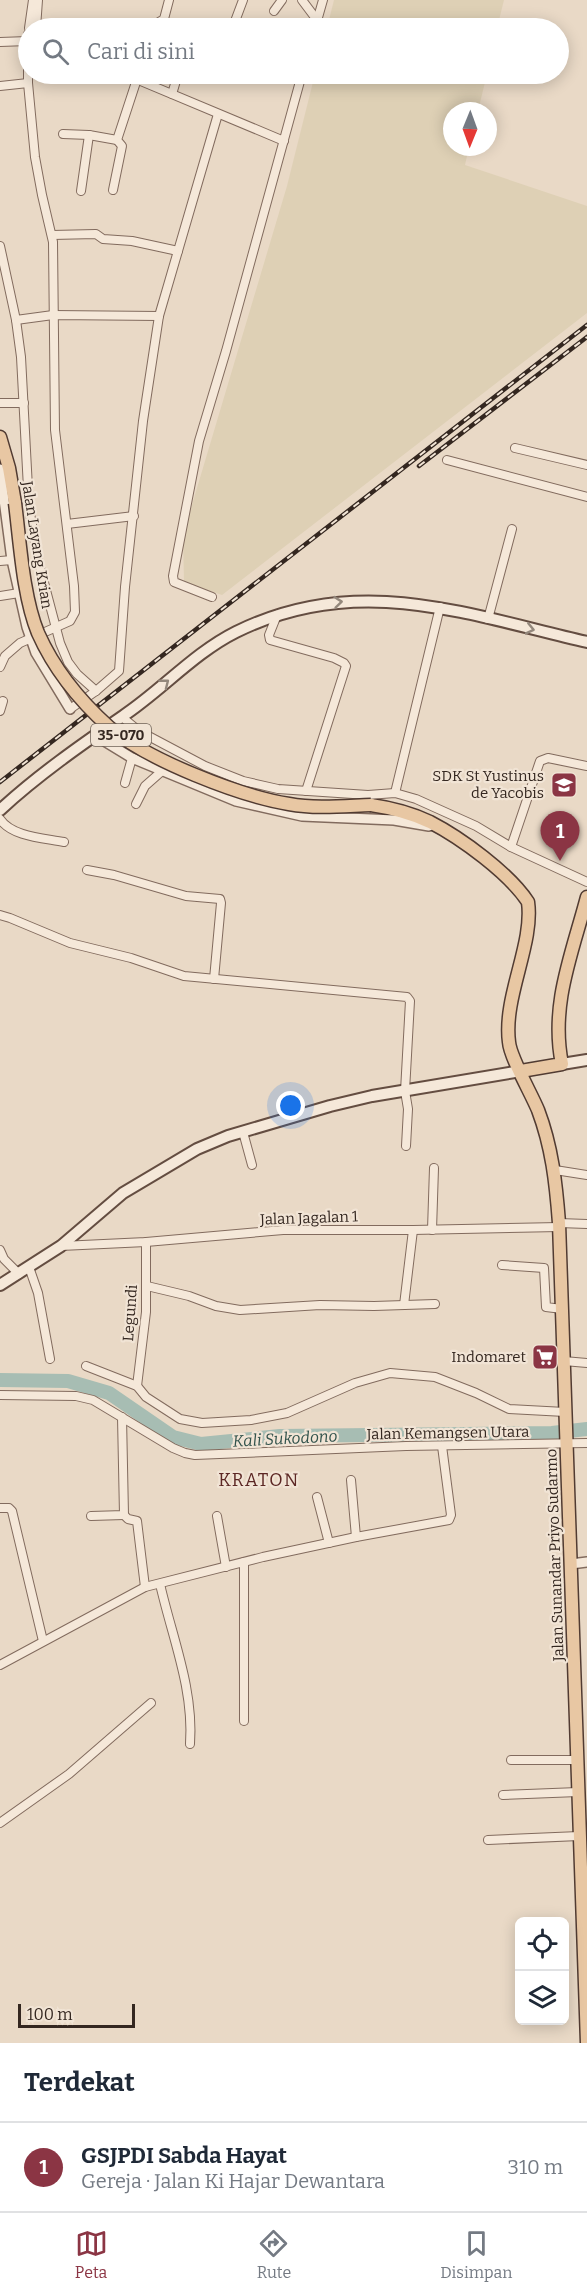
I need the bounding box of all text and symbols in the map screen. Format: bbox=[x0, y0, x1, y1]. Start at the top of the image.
search box bbox=[18, 18, 569, 84]
icon: search bbox=[39, 35, 72, 68]
text: Cari di sini bbox=[87, 38, 195, 65]
north arrow bbox=[443, 102, 497, 156]
street label: Jalan Layang Krian bbox=[18, 479, 56, 611]
one-way arrow bbox=[334, 596, 343, 609]
one-way arrow bbox=[525, 621, 535, 634]
one-way arrow bbox=[158, 680, 169, 691]
road number: 35-070 bbox=[91, 724, 151, 746]
place label: SDK St Yustinus de Yacobis bbox=[432, 767, 544, 802]
school or university icon: SDK St Yustinus de Yacobis bbox=[549, 770, 579, 800]
pin: 1 bbox=[540, 812, 580, 861]
your location bbox=[276, 1091, 305, 1120]
street label: Jalan Jagalan 1 bbox=[259, 1207, 358, 1229]
street label: Legundi bbox=[119, 1283, 141, 1342]
supermarket icon: Indomaret bbox=[530, 1342, 560, 1372]
place label: Indomaret bbox=[451, 1348, 527, 1366]
street label: Jalan Kemangsen Utara bbox=[365, 1423, 530, 1443]
water label: Kali Sukodono bbox=[232, 1426, 338, 1451]
street label: Jalan Sunandar Priyo Sudarmo bbox=[542, 1449, 568, 1662]
district label: KRATON bbox=[218, 1469, 300, 1491]
map controls bbox=[515, 1917, 569, 2025]
button: locate bbox=[515, 1917, 569, 1971]
button: layers bbox=[515, 1971, 569, 2025]
scale bar bbox=[18, 2001, 135, 2028]
text: 100 m bbox=[27, 2005, 72, 2024]
text: Terdekat bbox=[24, 2067, 135, 2098]
text: GSJPDI Sabda Hayat bbox=[81, 2142, 287, 2169]
text: 1 bbox=[39, 2155, 48, 2179]
text: 310 m bbox=[508, 2155, 563, 2179]
text: Gereja · Jalan Ki Hajar Dewantara bbox=[81, 2169, 385, 2193]
tab: Peta bbox=[75, 2227, 108, 2282]
tab: Rute bbox=[257, 2227, 291, 2282]
tab: Disimpan bbox=[440, 2227, 512, 2282]

